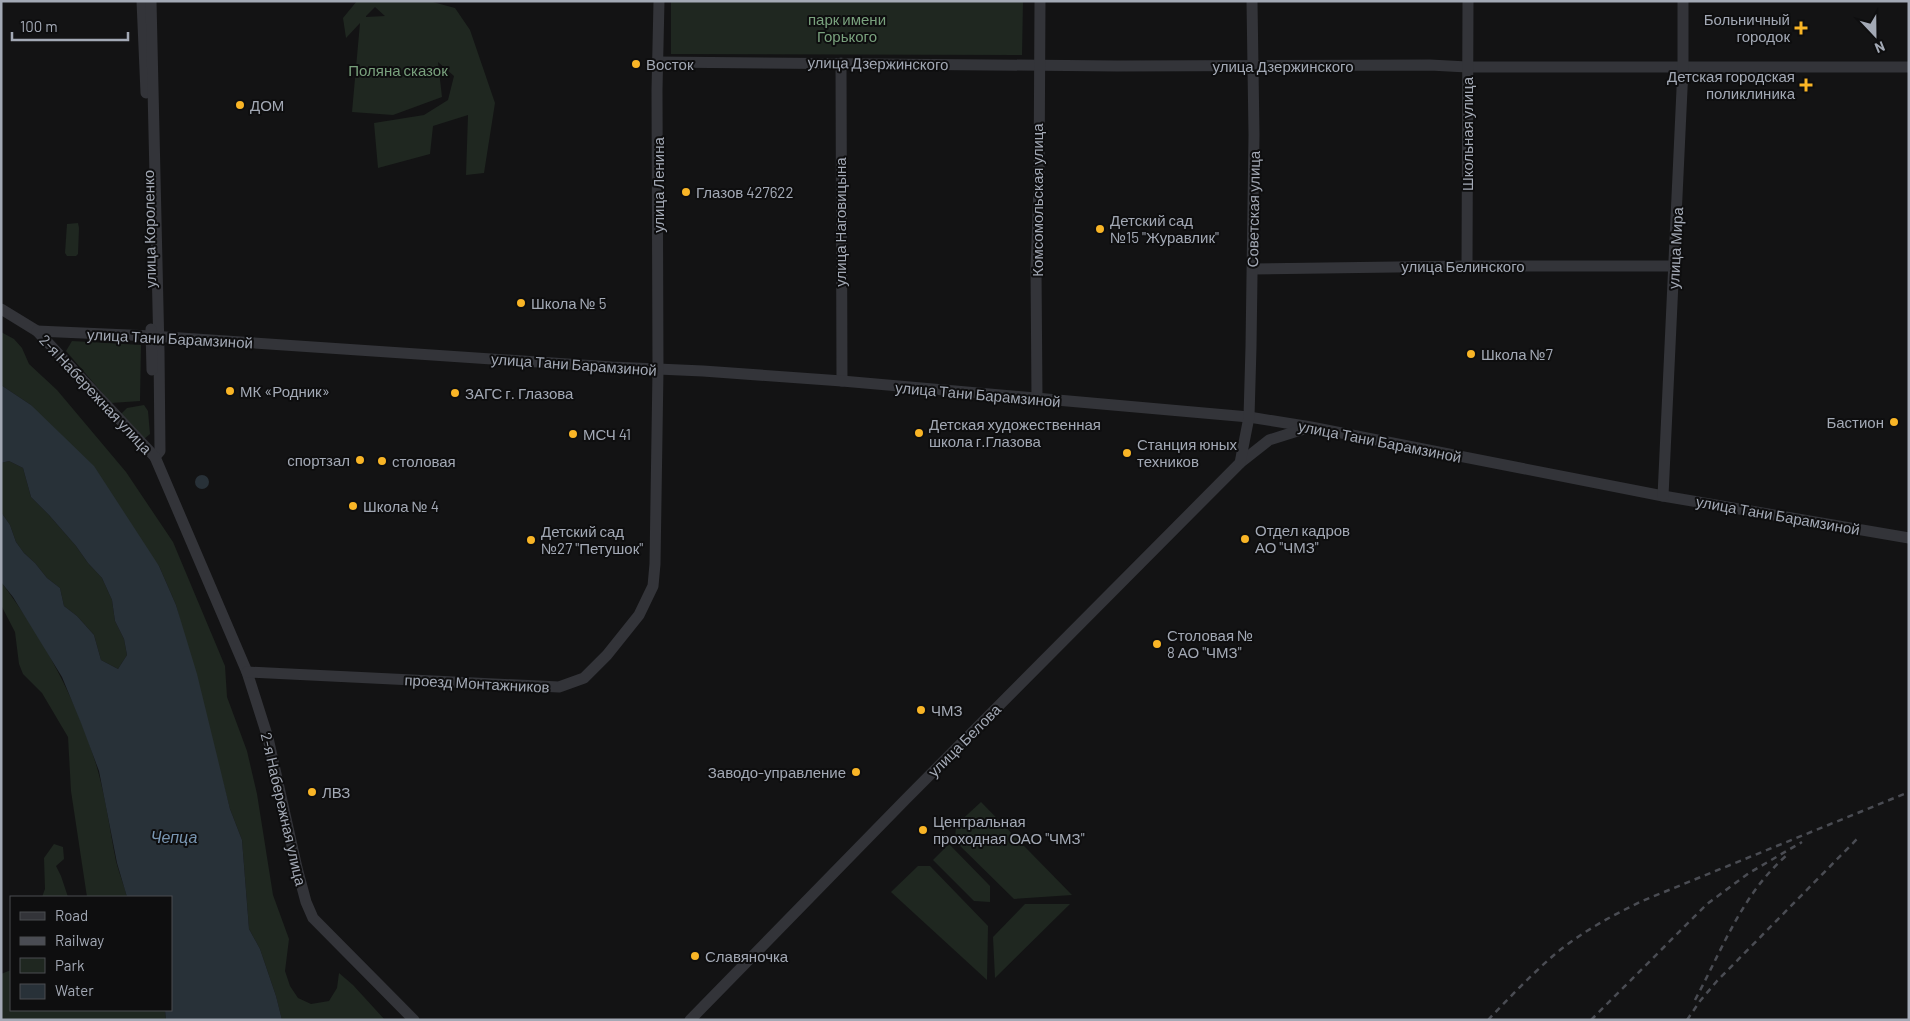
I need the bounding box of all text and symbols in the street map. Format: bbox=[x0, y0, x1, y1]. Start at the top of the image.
scale bar bbox=[12, 10, 129, 42]
park label: парк имени Горького bbox=[808, 10, 886, 45]
place label: Больничный городок bbox=[1704, 10, 1790, 45]
north arrow bbox=[1850, 10, 1900, 60]
text: 100 m bbox=[20, 17, 58, 35]
marker: Больничный городок bbox=[1794, 21, 1808, 35]
text: N bbox=[1873, 38, 1888, 57]
street label: улица Дзержинского bbox=[807, 53, 949, 73]
place label: Восток bbox=[646, 55, 694, 73]
street label: улица Дзержинского bbox=[1212, 57, 1354, 75]
marker: Восток bbox=[630, 58, 642, 70]
park label: Поляна сказок bbox=[348, 61, 448, 79]
place label: Детская городская поликлиника bbox=[1667, 67, 1796, 102]
street label: Школьная улица bbox=[1458, 76, 1476, 191]
marker: Детская городская поликлиника bbox=[1799, 78, 1813, 92]
place label: ДОМ bbox=[250, 96, 284, 114]
marker: ДОМ bbox=[234, 99, 246, 111]
street label: Комсомольская улица bbox=[1028, 123, 1046, 277]
street label: улица Ленина bbox=[649, 136, 667, 233]
street label: Советская улица bbox=[1243, 150, 1263, 267]
street label: улица Наговицына bbox=[831, 157, 849, 287]
street label: улица Короленко bbox=[139, 170, 159, 288]
place label: Глазов 427622 bbox=[696, 183, 793, 201]
marker: Глазов 427622 bbox=[680, 186, 692, 198]
street label: улица Мира bbox=[1664, 206, 1686, 289]
place label: Детский сад №15 "Журавлик" bbox=[1110, 211, 1219, 246]
marker: Детский сад №15 "Журавлик" bbox=[1094, 223, 1106, 235]
street label: улица Белинского bbox=[1401, 257, 1525, 275]
place label: Школа № 5 bbox=[531, 294, 606, 312]
marker: Школа № 5 bbox=[515, 297, 527, 309]
street label: улица Тани Барамзиной bbox=[87, 325, 253, 351]
street label: 2-я Набережная улица bbox=[36, 331, 156, 458]
place label: Школа №7 bbox=[1481, 345, 1553, 363]
marker: Школа №7 bbox=[1465, 348, 1477, 360]
street label: улица Тани Барамзиной bbox=[491, 349, 657, 379]
street label: улица Тани Барамзиной bbox=[895, 378, 1061, 410]
place label: МК «Родник» bbox=[240, 382, 330, 400]
place label: ЗАГС г. Глазова bbox=[465, 384, 574, 402]
marker: МК «Родник» bbox=[224, 385, 236, 397]
marker: ЗАГС г. Глазова bbox=[449, 387, 461, 399]
place label: Бастион bbox=[1826, 413, 1884, 431]
place label: Детская художественная школа г.Глазова bbox=[929, 415, 1101, 450]
street label: улица Тани Барамзиной bbox=[1297, 416, 1463, 466]
marker: Бастион bbox=[1888, 416, 1900, 428]
place label: МСЧ 41 bbox=[583, 425, 631, 443]
marker: Детская художественная школа г.Глазова bbox=[913, 427, 925, 439]
marker: МСЧ 41 bbox=[567, 428, 579, 440]
place label: Станция юных техников bbox=[1137, 435, 1238, 470]
marker: Станция юных техников bbox=[1121, 447, 1133, 459]
place label: спортзал bbox=[287, 451, 350, 469]
place label: столовая bbox=[392, 452, 456, 470]
marker: спортзал bbox=[354, 454, 366, 466]
marker: столовая bbox=[376, 455, 388, 467]
street label: улица Тани Барамзиной bbox=[1695, 492, 1861, 538]
place label: Школа № 4 bbox=[363, 497, 439, 515]
marker: Школа № 4 bbox=[347, 500, 359, 512]
place label: Отдел кадров АО "ЧМЗ" bbox=[1255, 521, 1350, 556]
place label: Детский сад №27 "Петушок" bbox=[541, 522, 643, 557]
marker: Отдел кадров АО "ЧМЗ" bbox=[1239, 533, 1251, 545]
marker: Детский сад №27 "Петушок" bbox=[525, 534, 537, 546]
place label: Столовая № 8 АО "ЧМЗ" bbox=[1167, 626, 1253, 661]
marker: Столовая № 8 АО "ЧМЗ" bbox=[1151, 638, 1163, 650]
street label: проезд Монтажников bbox=[404, 670, 550, 696]
street label: улица Белова bbox=[924, 699, 1005, 780]
place label: ЧМЗ bbox=[931, 701, 963, 719]
marker: ЧМЗ bbox=[915, 704, 927, 716]
street label: 2-я Набережная улица bbox=[258, 731, 311, 888]
place label: Заводо-управление bbox=[708, 763, 846, 781]
marker: Заводо-управление bbox=[850, 766, 862, 778]
place label: ЛВЗ bbox=[322, 783, 350, 801]
marker: ЛВЗ bbox=[306, 786, 318, 798]
place label: Центральная проходная ОАО "ЧМЗ" bbox=[933, 812, 1085, 847]
marker: Центральная проходная ОАО "ЧМЗ" bbox=[917, 824, 929, 836]
water label: Чепца bbox=[151, 827, 197, 846]
legend bbox=[10, 896, 172, 1011]
text: Road bbox=[55, 906, 88, 924]
text: Railway bbox=[55, 931, 104, 949]
place label: Славяночка bbox=[705, 947, 789, 965]
marker: Славяночка bbox=[689, 950, 701, 962]
text: Park bbox=[55, 956, 85, 974]
text: Water bbox=[55, 981, 94, 999]

